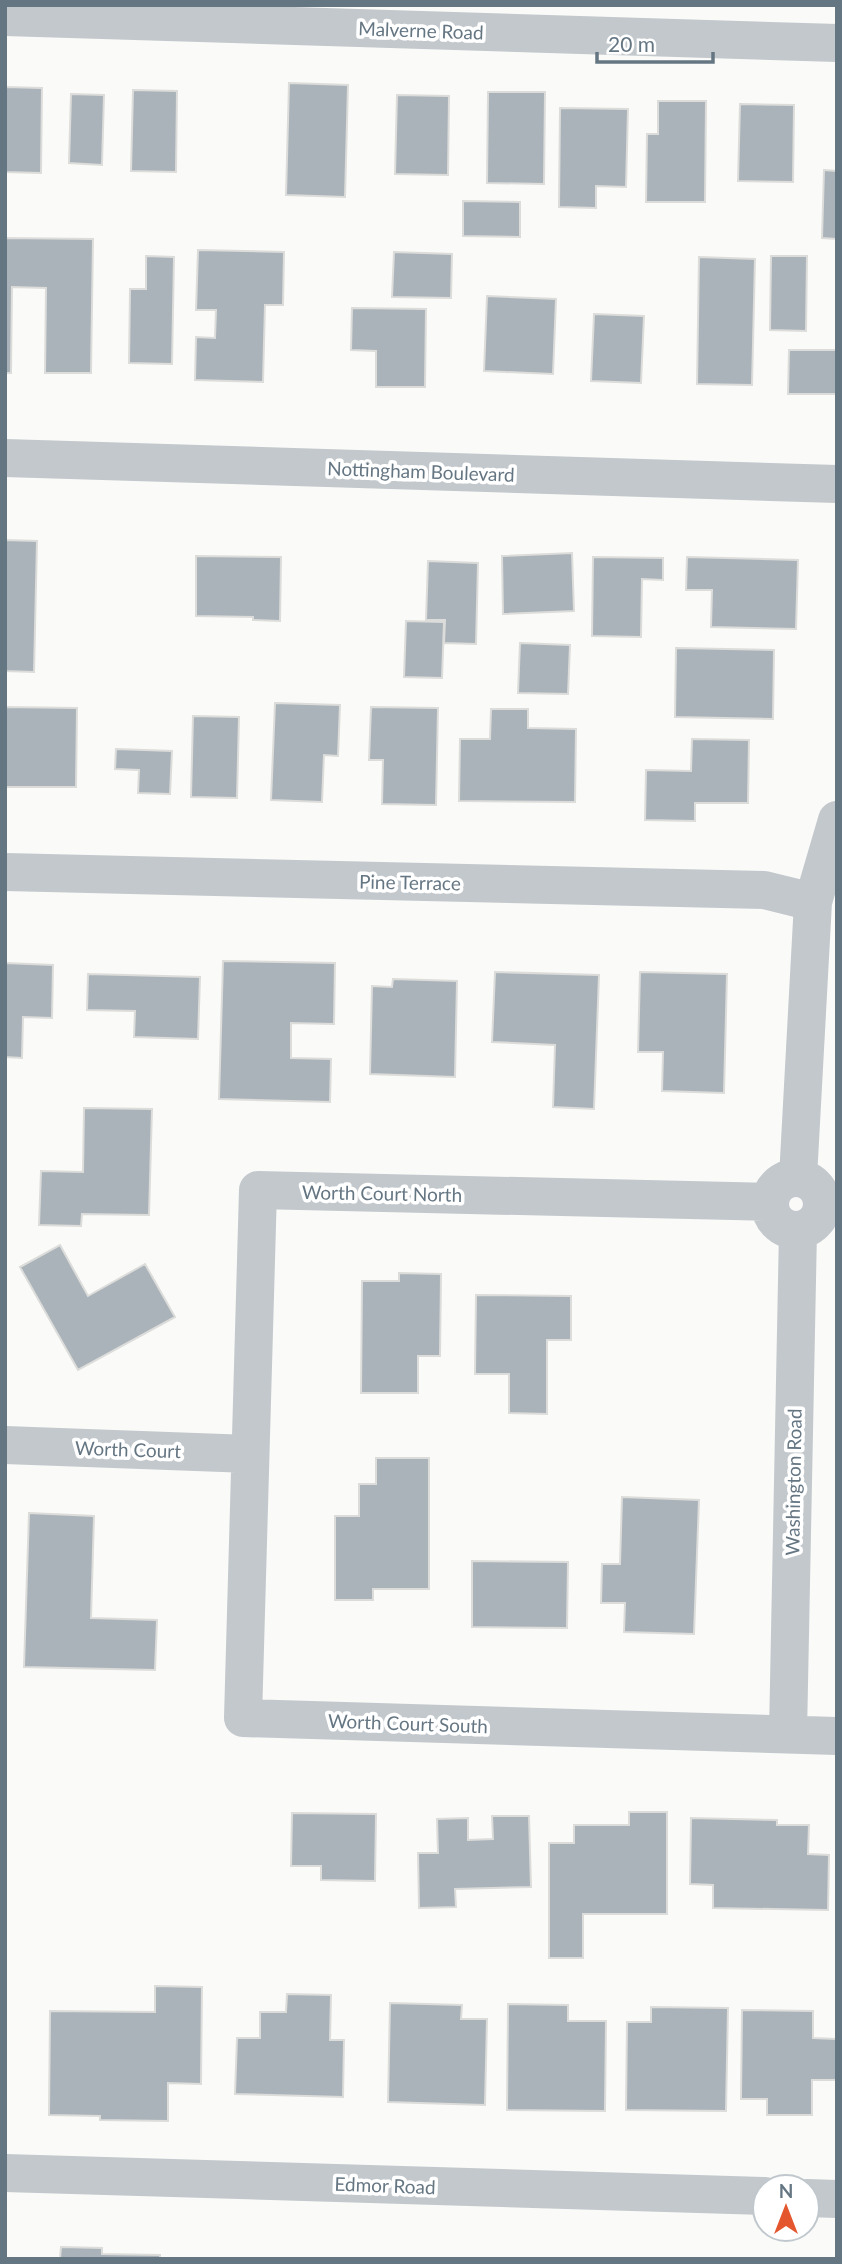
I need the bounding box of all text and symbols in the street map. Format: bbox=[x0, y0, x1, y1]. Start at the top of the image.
street label: Malverne Road bbox=[358, 16, 484, 44]
scale bar bbox=[597, 21, 712, 65]
text: 20 m bbox=[608, 31, 655, 56]
street label: Nottingham Boulevard bbox=[327, 456, 515, 486]
street label: Pine Terrace bbox=[359, 870, 461, 894]
street label: Worth Court North bbox=[302, 1180, 462, 1206]
street label: Washington Road bbox=[780, 1408, 806, 1556]
street label: Worth Court bbox=[75, 1436, 182, 1462]
street label: Worth Court South bbox=[328, 1709, 488, 1737]
street label: Edmor Road bbox=[334, 2172, 436, 2198]
north arrow bbox=[751, 2173, 821, 2243]
text: N bbox=[779, 2179, 793, 2202]

